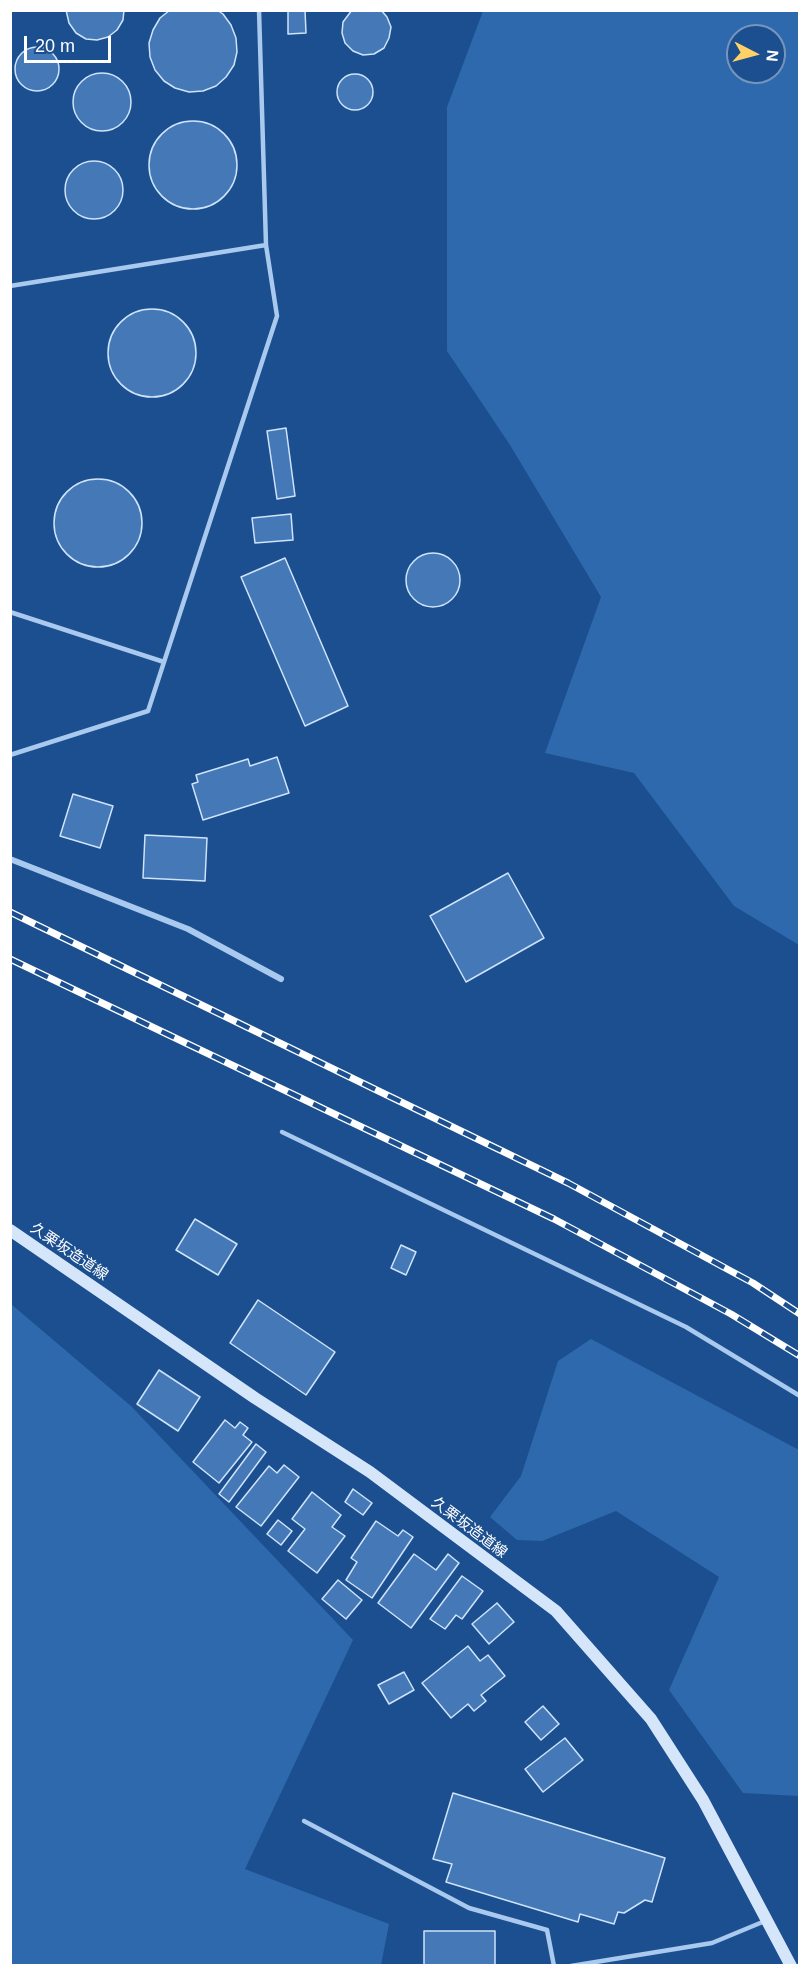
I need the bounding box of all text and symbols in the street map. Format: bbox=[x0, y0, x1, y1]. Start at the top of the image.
scale bar bbox=[27, 24, 114, 62]
north arrow bbox=[726, 24, 786, 84]
text: 20 m bbox=[35, 36, 75, 56]
text: N bbox=[763, 49, 781, 62]
street label: 久栗坂造道線 bbox=[27, 1219, 111, 1285]
street label: 久栗坂造道線 bbox=[428, 1494, 510, 1562]

